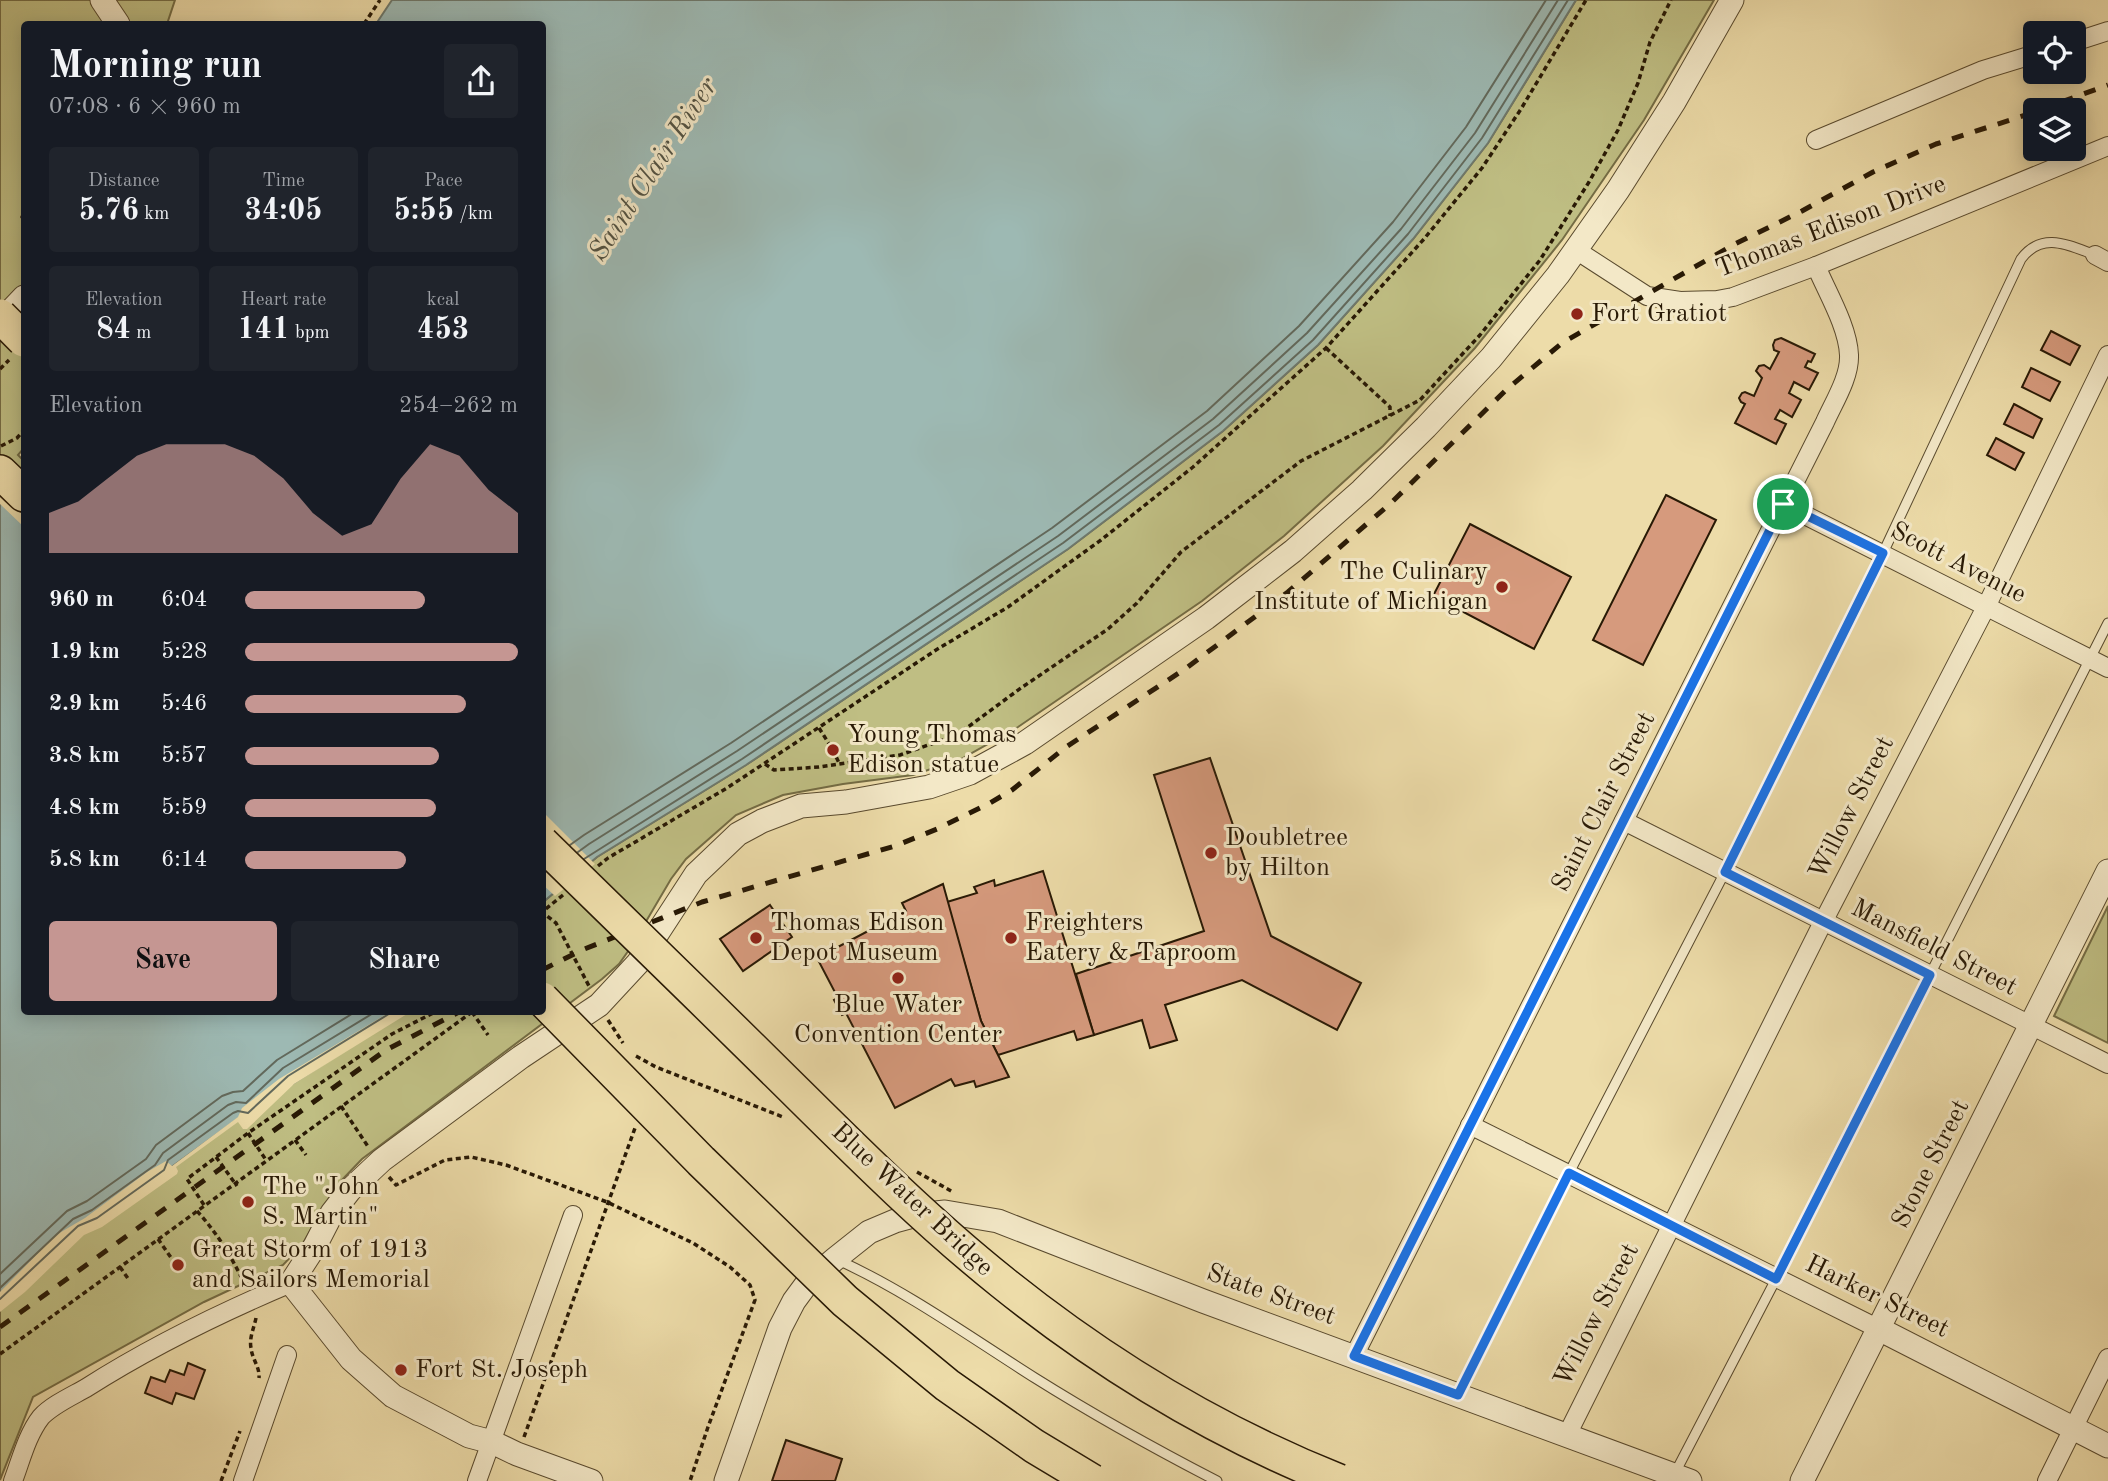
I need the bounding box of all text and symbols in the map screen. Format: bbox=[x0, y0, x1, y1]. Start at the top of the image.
map controls bbox=[2023, 21, 2086, 161]
button: locate bbox=[2023, 21, 2086, 84]
button: share bbox=[444, 44, 518, 118]
text: Morning run bbox=[49, 48, 262, 86]
water label: Saint Clair River bbox=[585, 73, 724, 266]
text: 07:08 · 6 × 960 m bbox=[49, 95, 241, 118]
button: layers bbox=[2023, 98, 2086, 161]
street label: Thomas Edison Drive bbox=[1712, 171, 1950, 283]
text: Distance bbox=[88, 172, 160, 191]
text: Time bbox=[262, 172, 305, 191]
text: Pace bbox=[424, 172, 462, 191]
text: 5.76 bbox=[78, 196, 139, 226]
text: 34:05 bbox=[244, 196, 322, 226]
text: 5:55 bbox=[393, 196, 454, 226]
text: km bbox=[139, 205, 169, 224]
text: /km bbox=[454, 205, 493, 224]
text: Elevation bbox=[85, 291, 162, 310]
text: Heart rate bbox=[241, 291, 326, 310]
text: kcal bbox=[427, 291, 460, 310]
place label: Fort Gratiot bbox=[1591, 301, 1727, 327]
marker: Fort Gratiot bbox=[1569, 306, 1585, 322]
text: 84 bbox=[96, 315, 131, 345]
text: 141 bbox=[237, 315, 290, 345]
text: 453 bbox=[417, 315, 469, 345]
text: m bbox=[131, 324, 151, 343]
text: bpm bbox=[290, 324, 330, 343]
text: Elevation bbox=[49, 394, 143, 417]
text: 254–262 m bbox=[399, 394, 518, 417]
pin bbox=[1753, 474, 1813, 534]
icon: arrive bbox=[1764, 485, 1802, 523]
street label: Scott Avenue bbox=[1886, 518, 2030, 608]
place label: The Culinary Institute of Michigan bbox=[1254, 559, 1488, 615]
marker: The Culinary Institute of Michigan bbox=[1494, 579, 1510, 595]
text: 960 m bbox=[49, 588, 114, 611]
text: 6:04 bbox=[161, 588, 207, 611]
text: 1.9 km bbox=[49, 640, 120, 663]
text: 5:28 bbox=[161, 640, 207, 663]
text: 2.9 km bbox=[49, 692, 120, 715]
text: 5:46 bbox=[161, 692, 207, 715]
street label: Saint Clair Street bbox=[1548, 708, 1660, 896]
place label: Young Thomas Edison statue bbox=[847, 722, 1017, 778]
street label: Willow Street bbox=[1805, 732, 1899, 884]
marker: Young Thomas Edison statue bbox=[825, 742, 841, 758]
text: 3.8 km bbox=[49, 744, 120, 767]
text: 5:57 bbox=[161, 744, 207, 767]
text: 4.8 km bbox=[49, 796, 120, 819]
text: 5:59 bbox=[161, 796, 207, 819]
place label: Doubletree by Hilton bbox=[1225, 825, 1348, 881]
marker: Doubletree by Hilton bbox=[1203, 845, 1219, 861]
text: 5.8 km bbox=[49, 848, 120, 871]
text: 6:14 bbox=[161, 848, 207, 871]
street label: Mansfield Street bbox=[1847, 895, 2021, 1001]
place label: Thomas Edison Depot Museum bbox=[770, 910, 944, 966]
place label: Freighters Eatery & Taproom bbox=[1025, 910, 1237, 966]
button: Save bbox=[49, 921, 277, 1001]
button: Share bbox=[291, 921, 518, 1001]
marker: Thomas Edison Depot Museum bbox=[748, 930, 764, 946]
marker: Freighters Eatery & Taproom bbox=[1003, 930, 1019, 946]
marker: Blue Water Convention Center bbox=[890, 970, 906, 986]
place label: Blue Water Convention Center bbox=[794, 992, 1003, 1048]
street label: Stone Street bbox=[1888, 1096, 1974, 1232]
street label: Blue Water Bridge bbox=[826, 1119, 998, 1281]
place label: The "John S. Martin" bbox=[262, 1174, 379, 1230]
marker: The "John S. Martin" bbox=[240, 1194, 256, 1210]
place label: Great Storm of 1913 and Sailors Memorial bbox=[192, 1237, 430, 1293]
street label: Willow Street bbox=[1550, 1239, 1644, 1391]
street label: Harker Street bbox=[1801, 1251, 1953, 1343]
marker: Great Storm of 1913 and Sailors Memorial bbox=[170, 1257, 186, 1273]
street label: State Street bbox=[1203, 1260, 1339, 1330]
place label: Fort St. Joseph bbox=[415, 1357, 588, 1383]
marker: Fort St. Joseph bbox=[393, 1362, 409, 1378]

